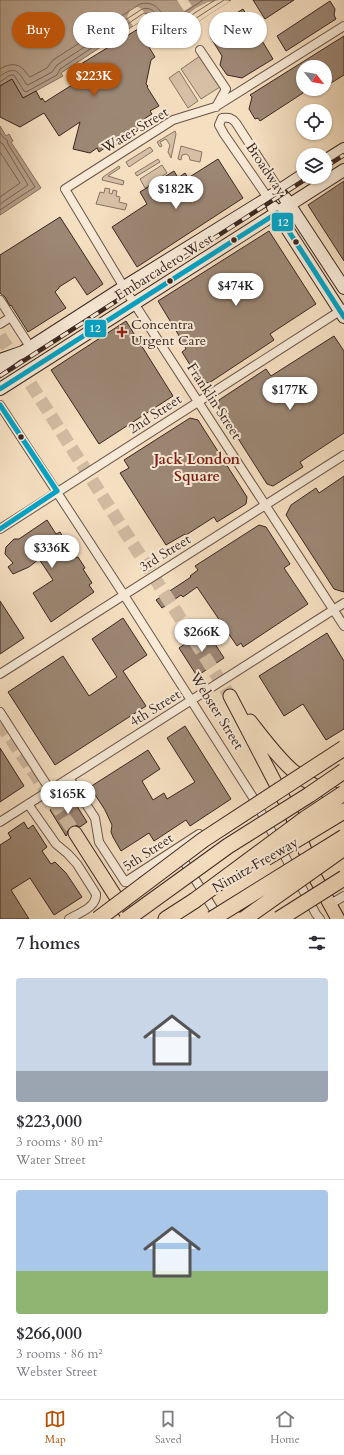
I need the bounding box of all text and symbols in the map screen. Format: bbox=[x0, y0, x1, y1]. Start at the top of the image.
chip: Buy bbox=[12, 12, 65, 48]
chip: Rent bbox=[73, 12, 129, 48]
chip: Filters bbox=[137, 12, 201, 48]
chip: New bbox=[209, 12, 267, 48]
north arrow bbox=[296, 60, 332, 96]
map controls bbox=[296, 60, 332, 184]
pin: $223K bbox=[66, 63, 122, 97]
text: $223K bbox=[75, 67, 113, 85]
street label: Water Street bbox=[97, 102, 172, 158]
button: locate bbox=[296, 104, 332, 140]
street label: Broadway bbox=[241, 139, 291, 200]
button: layers bbox=[296, 148, 332, 184]
pin: $182K bbox=[148, 176, 204, 210]
text: $182K bbox=[157, 180, 195, 198]
line badge: 12 bbox=[271, 212, 294, 232]
text: 12 bbox=[277, 215, 289, 230]
street label: Embarcadero West bbox=[111, 229, 217, 305]
unlabelled marker bbox=[229, 235, 239, 245]
unlabelled marker bbox=[291, 237, 301, 247]
pin: $474K bbox=[208, 273, 264, 307]
unlabelled marker bbox=[165, 276, 175, 286]
text: $474K bbox=[217, 277, 255, 295]
place label: Concentra Urgent Care bbox=[131, 315, 206, 350]
line badge: 12 bbox=[84, 319, 107, 338]
text: 12 bbox=[89, 321, 101, 336]
marker: Concentra Urgent Care bbox=[116, 326, 128, 338]
street label: Franklin Street bbox=[182, 359, 246, 443]
pin: $177K bbox=[262, 377, 318, 411]
text: $177K bbox=[271, 381, 309, 399]
street label: 2nd Street bbox=[125, 389, 186, 438]
unlabelled marker bbox=[16, 432, 26, 442]
district label: Jack London Square bbox=[152, 449, 240, 486]
street label: 3rd Street bbox=[136, 529, 195, 576]
pin: $336K bbox=[24, 535, 80, 569]
text: $336K bbox=[33, 539, 71, 557]
pin: $266K bbox=[174, 619, 230, 653]
text: $266K bbox=[183, 623, 221, 641]
street label: Webster Street bbox=[185, 668, 249, 754]
street label: 4th Street bbox=[126, 685, 185, 731]
pin: $165K bbox=[40, 781, 96, 815]
text: $165K bbox=[49, 785, 87, 803]
street label: 5th Street bbox=[119, 828, 177, 875]
street label: Nimitz Freeway bbox=[208, 832, 302, 897]
text: 7 homes bbox=[16, 932, 80, 955]
icon: filters bbox=[306, 932, 328, 954]
icon: home bbox=[136, 1004, 208, 1076]
text: $223,000 bbox=[16, 1110, 82, 1133]
text: 3 rooms · 80 m² bbox=[16, 1133, 103, 1151]
text: Water Street bbox=[16, 1151, 86, 1169]
icon: home bbox=[136, 1216, 208, 1288]
text: $266,000 bbox=[16, 1322, 82, 1345]
text: 3 rooms · 86 m² bbox=[16, 1345, 103, 1363]
text: Webster Street bbox=[16, 1363, 97, 1381]
tab: Map bbox=[44, 1408, 66, 1447]
tab: Saved bbox=[155, 1408, 182, 1447]
tab: Home bbox=[270, 1408, 300, 1447]

